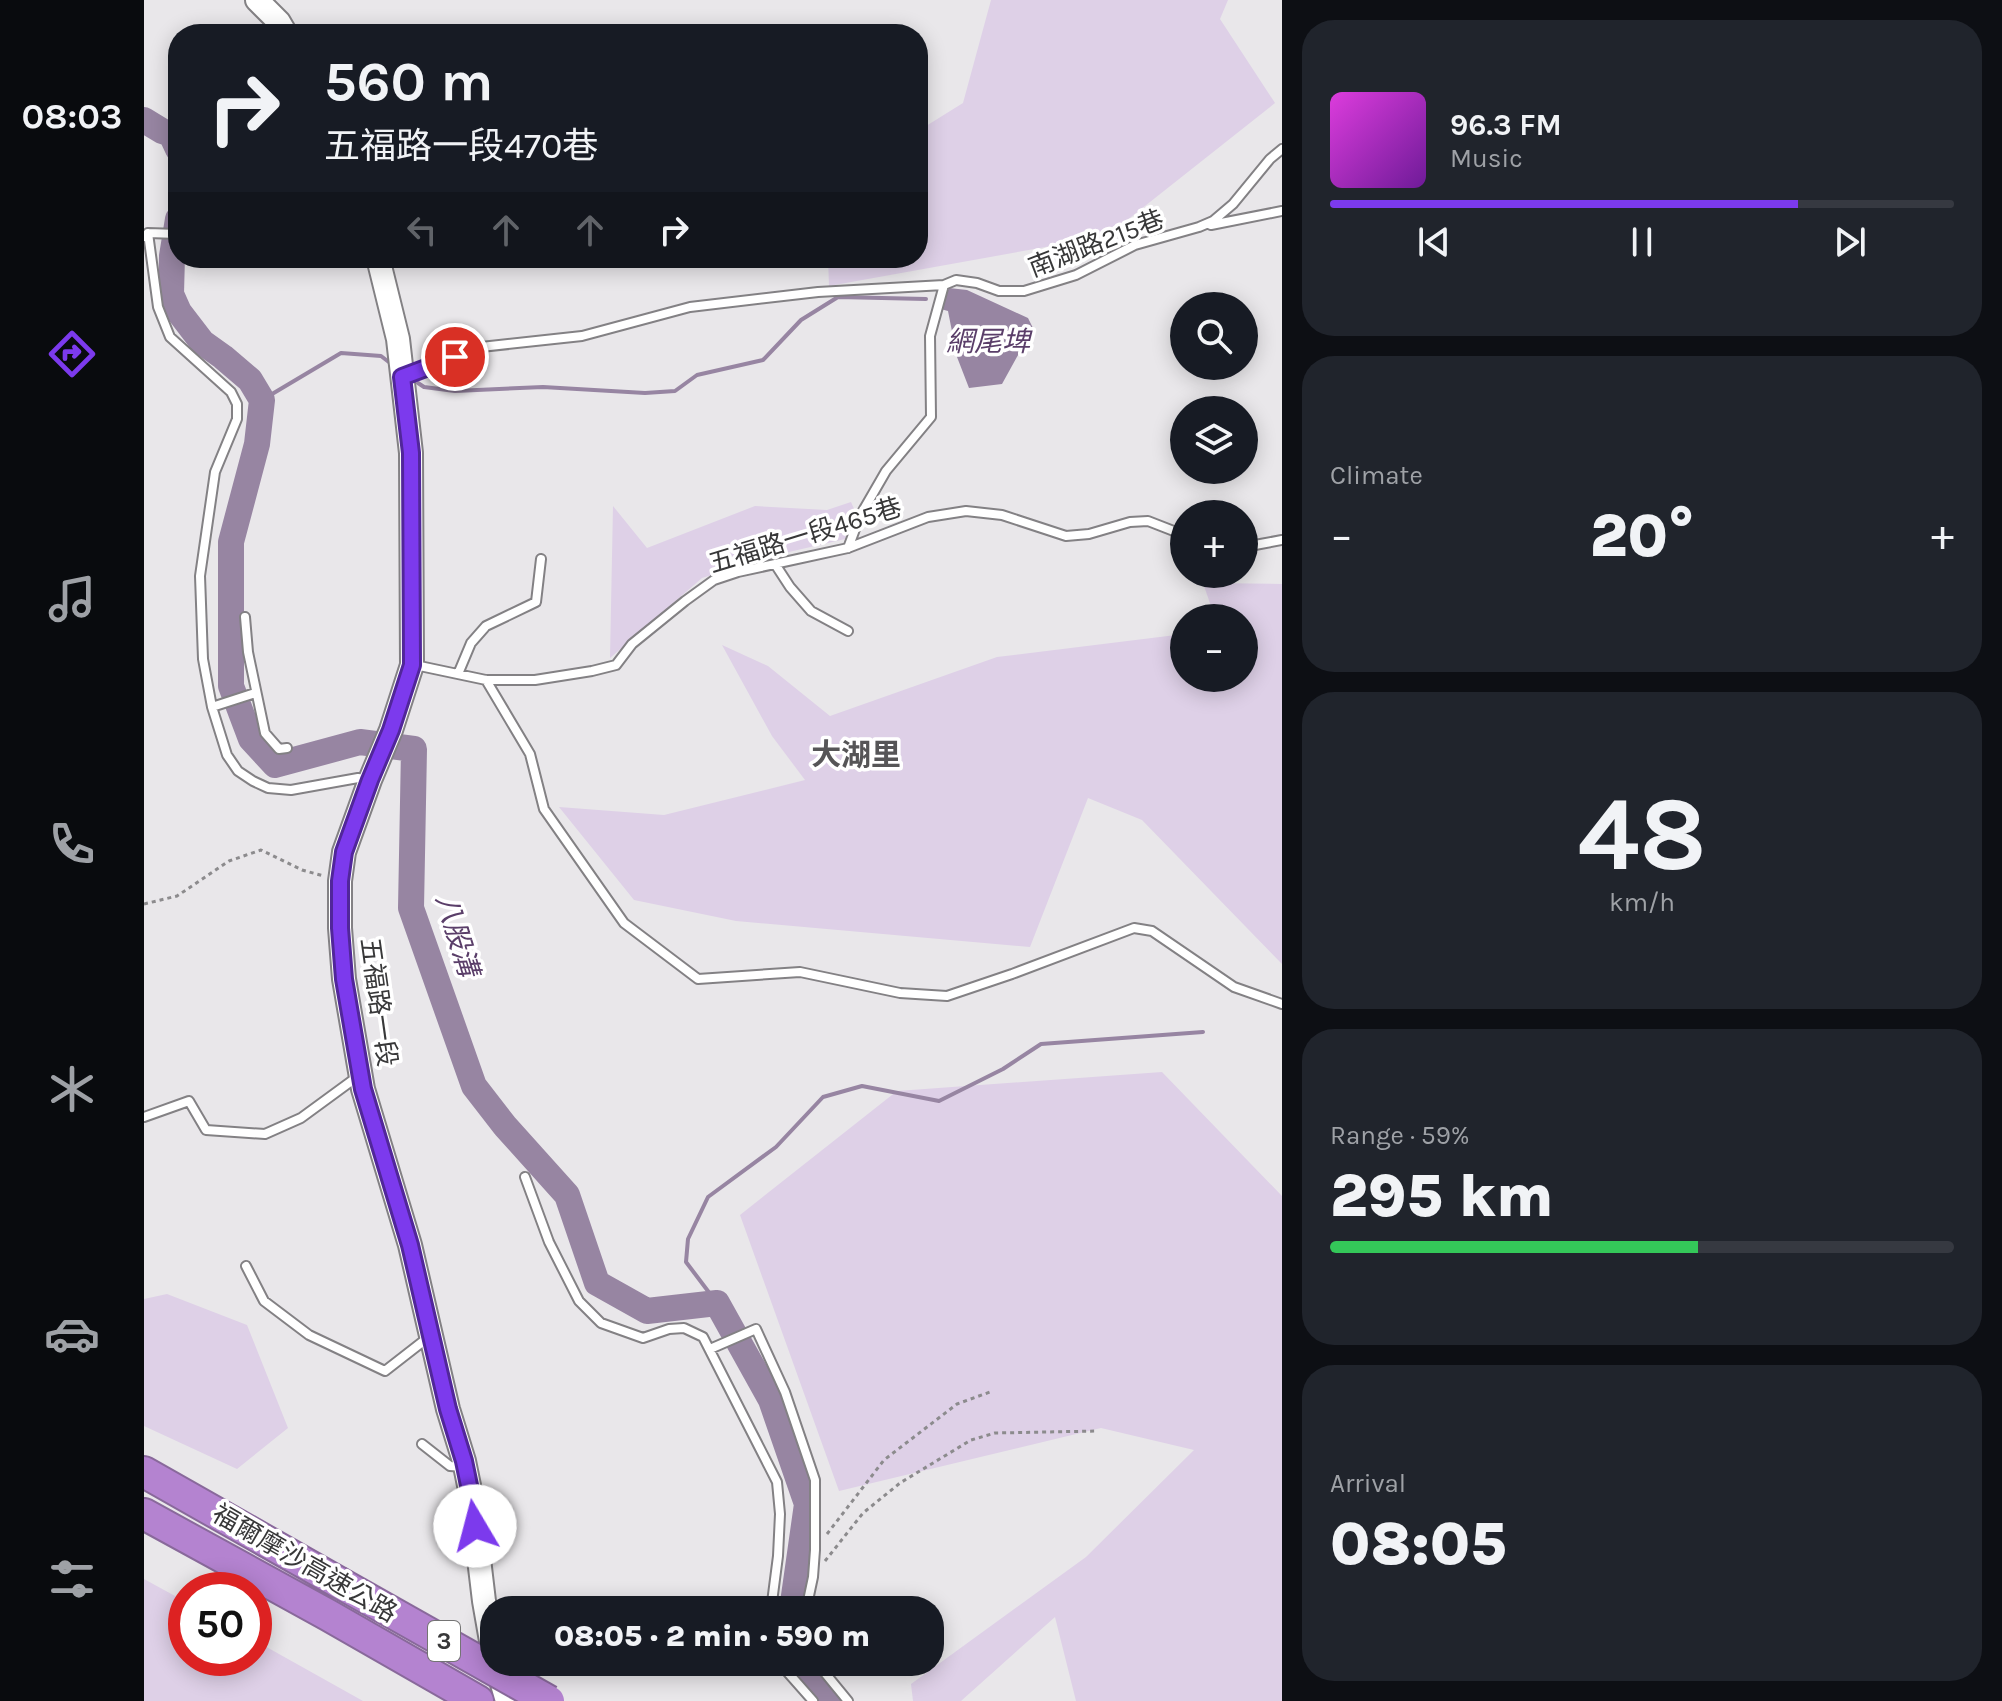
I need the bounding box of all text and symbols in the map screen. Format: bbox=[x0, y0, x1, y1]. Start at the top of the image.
text: 560 m bbox=[324, 49, 493, 114]
icon: right bbox=[192, 56, 296, 160]
text: 08:03 bbox=[22, 95, 122, 137]
text: 96.3 FM bbox=[1450, 107, 1562, 143]
text: 五福路一段470巷 bbox=[324, 125, 598, 167]
text: Music bbox=[1450, 143, 1523, 174]
street label: 南湖路215巷 bbox=[1024, 203, 1168, 283]
icon: left bbox=[400, 208, 444, 252]
icon: ahead bbox=[484, 208, 528, 252]
icon: ahead bbox=[568, 208, 612, 252]
icon: right bbox=[652, 208, 696, 252]
icon: previous bbox=[1412, 220, 1456, 264]
icon: pause bbox=[1620, 220, 1664, 264]
icon: next bbox=[1828, 220, 1872, 264]
map controls bbox=[1170, 292, 1258, 692]
button: search bbox=[1170, 292, 1258, 380]
pin bbox=[421, 323, 489, 391]
water label: 網尾埤 bbox=[946, 325, 1033, 358]
icon: directions bbox=[44, 326, 100, 382]
icon: arrive bbox=[433, 335, 477, 379]
button: layers bbox=[1170, 396, 1258, 484]
text: Climate bbox=[1330, 460, 1423, 491]
street label: 五福路一段465巷 bbox=[705, 491, 905, 580]
button: + bbox=[1170, 500, 1258, 588]
text: 20° bbox=[1590, 501, 1694, 571]
text: − bbox=[1330, 510, 1353, 561]
text: + bbox=[1931, 510, 1954, 561]
icon: music bbox=[44, 571, 100, 627]
button: − bbox=[1170, 604, 1258, 692]
district label: 大湖里 bbox=[811, 737, 901, 773]
text: 48 bbox=[1577, 774, 1707, 895]
icon: phone bbox=[44, 816, 100, 872]
text: km/h bbox=[1609, 887, 1675, 918]
water label: 八股溝 bbox=[429, 890, 487, 984]
street label: 五福路一段 bbox=[354, 936, 403, 1069]
icon: climate bbox=[44, 1061, 100, 1117]
text: Range · 59% bbox=[1330, 1120, 1470, 1151]
text: 295 km bbox=[1330, 1161, 1554, 1231]
icon: car bbox=[44, 1306, 100, 1362]
text: Arrival bbox=[1330, 1468, 1406, 1499]
position arrow bbox=[433, 1484, 517, 1568]
street label: 福爾摩沙高速公路 bbox=[207, 1498, 403, 1629]
text: 08:05 bbox=[1330, 1509, 1506, 1579]
icon: filters bbox=[44, 1551, 100, 1607]
speed limit sign: 50 bbox=[168, 1572, 272, 1676]
text: 08:05 · 2 min · 590 m bbox=[554, 1618, 870, 1654]
road number: 3 bbox=[428, 1621, 460, 1661]

